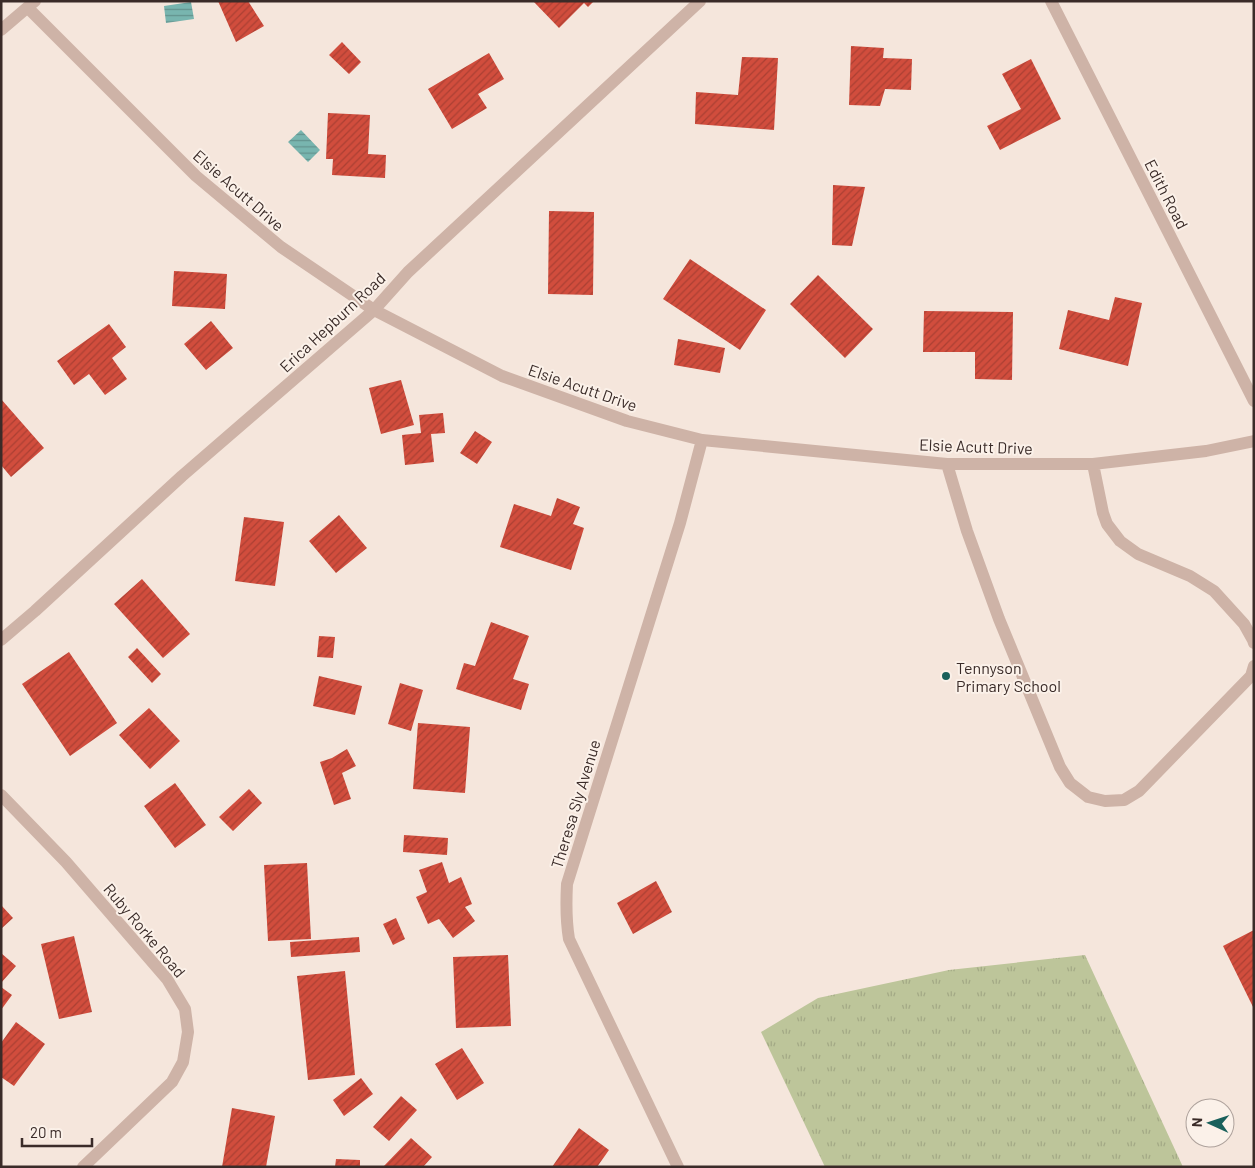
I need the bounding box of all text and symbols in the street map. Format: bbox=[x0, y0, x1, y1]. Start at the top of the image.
street label: Elsie Acutt Drive bbox=[190, 146, 288, 234]
street label: Edith Road bbox=[1141, 156, 1193, 232]
street label: Erica Hepburn Road bbox=[275, 268, 389, 376]
street label: Elsie Acutt Drive bbox=[526, 359, 640, 415]
street label: Elsie Acutt Drive bbox=[919, 435, 1033, 457]
place label: Tennyson Primary School bbox=[956, 658, 1061, 695]
marker: Tennyson Primary School bbox=[940, 670, 952, 682]
street label: Theresa Sly Avenue bbox=[546, 737, 604, 871]
street label: Ruby Rorke Road bbox=[100, 879, 190, 981]
north arrow bbox=[1185, 1098, 1235, 1148]
scale bar bbox=[22, 1116, 92, 1148]
text: N bbox=[1188, 1117, 1205, 1127]
text: 20 m bbox=[30, 1123, 62, 1141]

